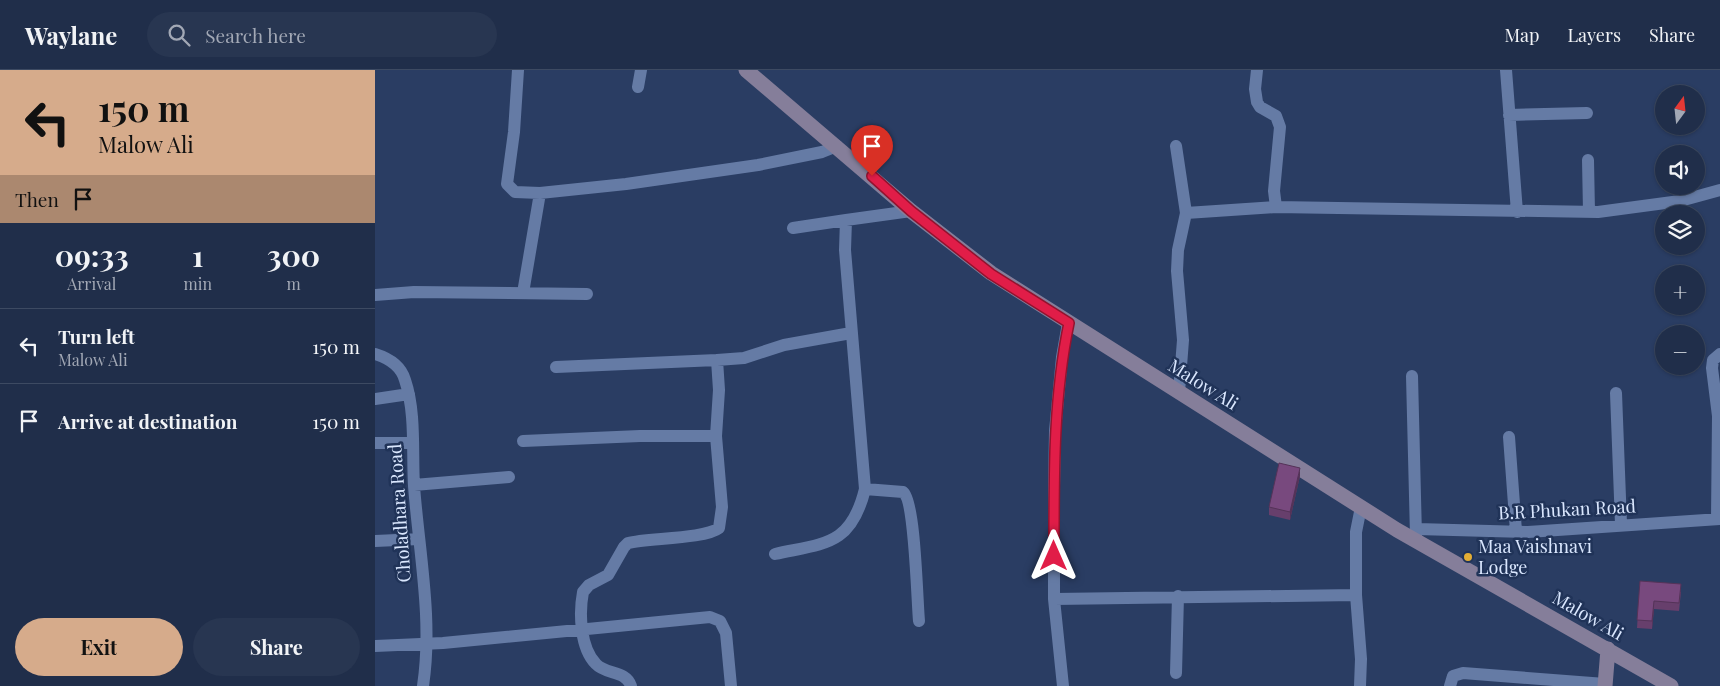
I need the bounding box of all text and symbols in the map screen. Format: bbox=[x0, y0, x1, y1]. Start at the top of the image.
search box bbox=[147, 12, 497, 57]
text: Waylane bbox=[25, 19, 117, 51]
icon: search bbox=[165, 21, 193, 49]
text: Search here bbox=[205, 22, 306, 48]
text: Map bbox=[1504, 23, 1539, 47]
text: Layers bbox=[1567, 23, 1621, 47]
text: Share bbox=[1649, 23, 1695, 47]
text: 150 m bbox=[98, 84, 189, 131]
north arrow bbox=[1655, 85, 1705, 135]
map controls bbox=[1655, 85, 1705, 375]
icon: left bbox=[15, 90, 80, 155]
pin bbox=[851, 125, 893, 176]
text: Malow Ali bbox=[98, 129, 194, 159]
icon: arrive bbox=[858, 132, 886, 160]
button: sound bbox=[1655, 145, 1705, 195]
icon: arrive bbox=[69, 185, 97, 213]
text: Then bbox=[15, 186, 59, 212]
button: layers bbox=[1655, 205, 1705, 255]
text: 09:33 bbox=[55, 235, 129, 275]
text: 1 bbox=[192, 235, 204, 275]
text: 300 bbox=[267, 235, 320, 275]
button: + bbox=[1655, 265, 1705, 315]
text: Arrival bbox=[67, 273, 116, 294]
text: min bbox=[184, 273, 212, 294]
text: m bbox=[286, 273, 301, 294]
text: Turn left bbox=[58, 323, 135, 349]
button: − bbox=[1655, 325, 1705, 375]
icon: left bbox=[15, 332, 43, 360]
text: 150 m bbox=[312, 333, 360, 359]
text: Malow Ali bbox=[58, 349, 128, 370]
street label: Malow Ali bbox=[1164, 353, 1243, 415]
icon: arrive bbox=[15, 407, 43, 435]
text: Arrive at destination bbox=[58, 408, 238, 434]
text: 150 m bbox=[312, 408, 360, 434]
street label: Choladhara Road bbox=[382, 442, 416, 583]
street label: B.R Phukan Road bbox=[1497, 493, 1637, 525]
position arrow bbox=[1027, 529, 1079, 581]
place label: Maa Vaishnavi Lodge bbox=[1478, 534, 1592, 579]
marker: Maa Vaishnavi Lodge bbox=[1462, 551, 1474, 563]
street label: Malow Ali bbox=[1549, 585, 1628, 645]
button: Exit bbox=[15, 618, 183, 676]
button: Share bbox=[193, 618, 360, 676]

